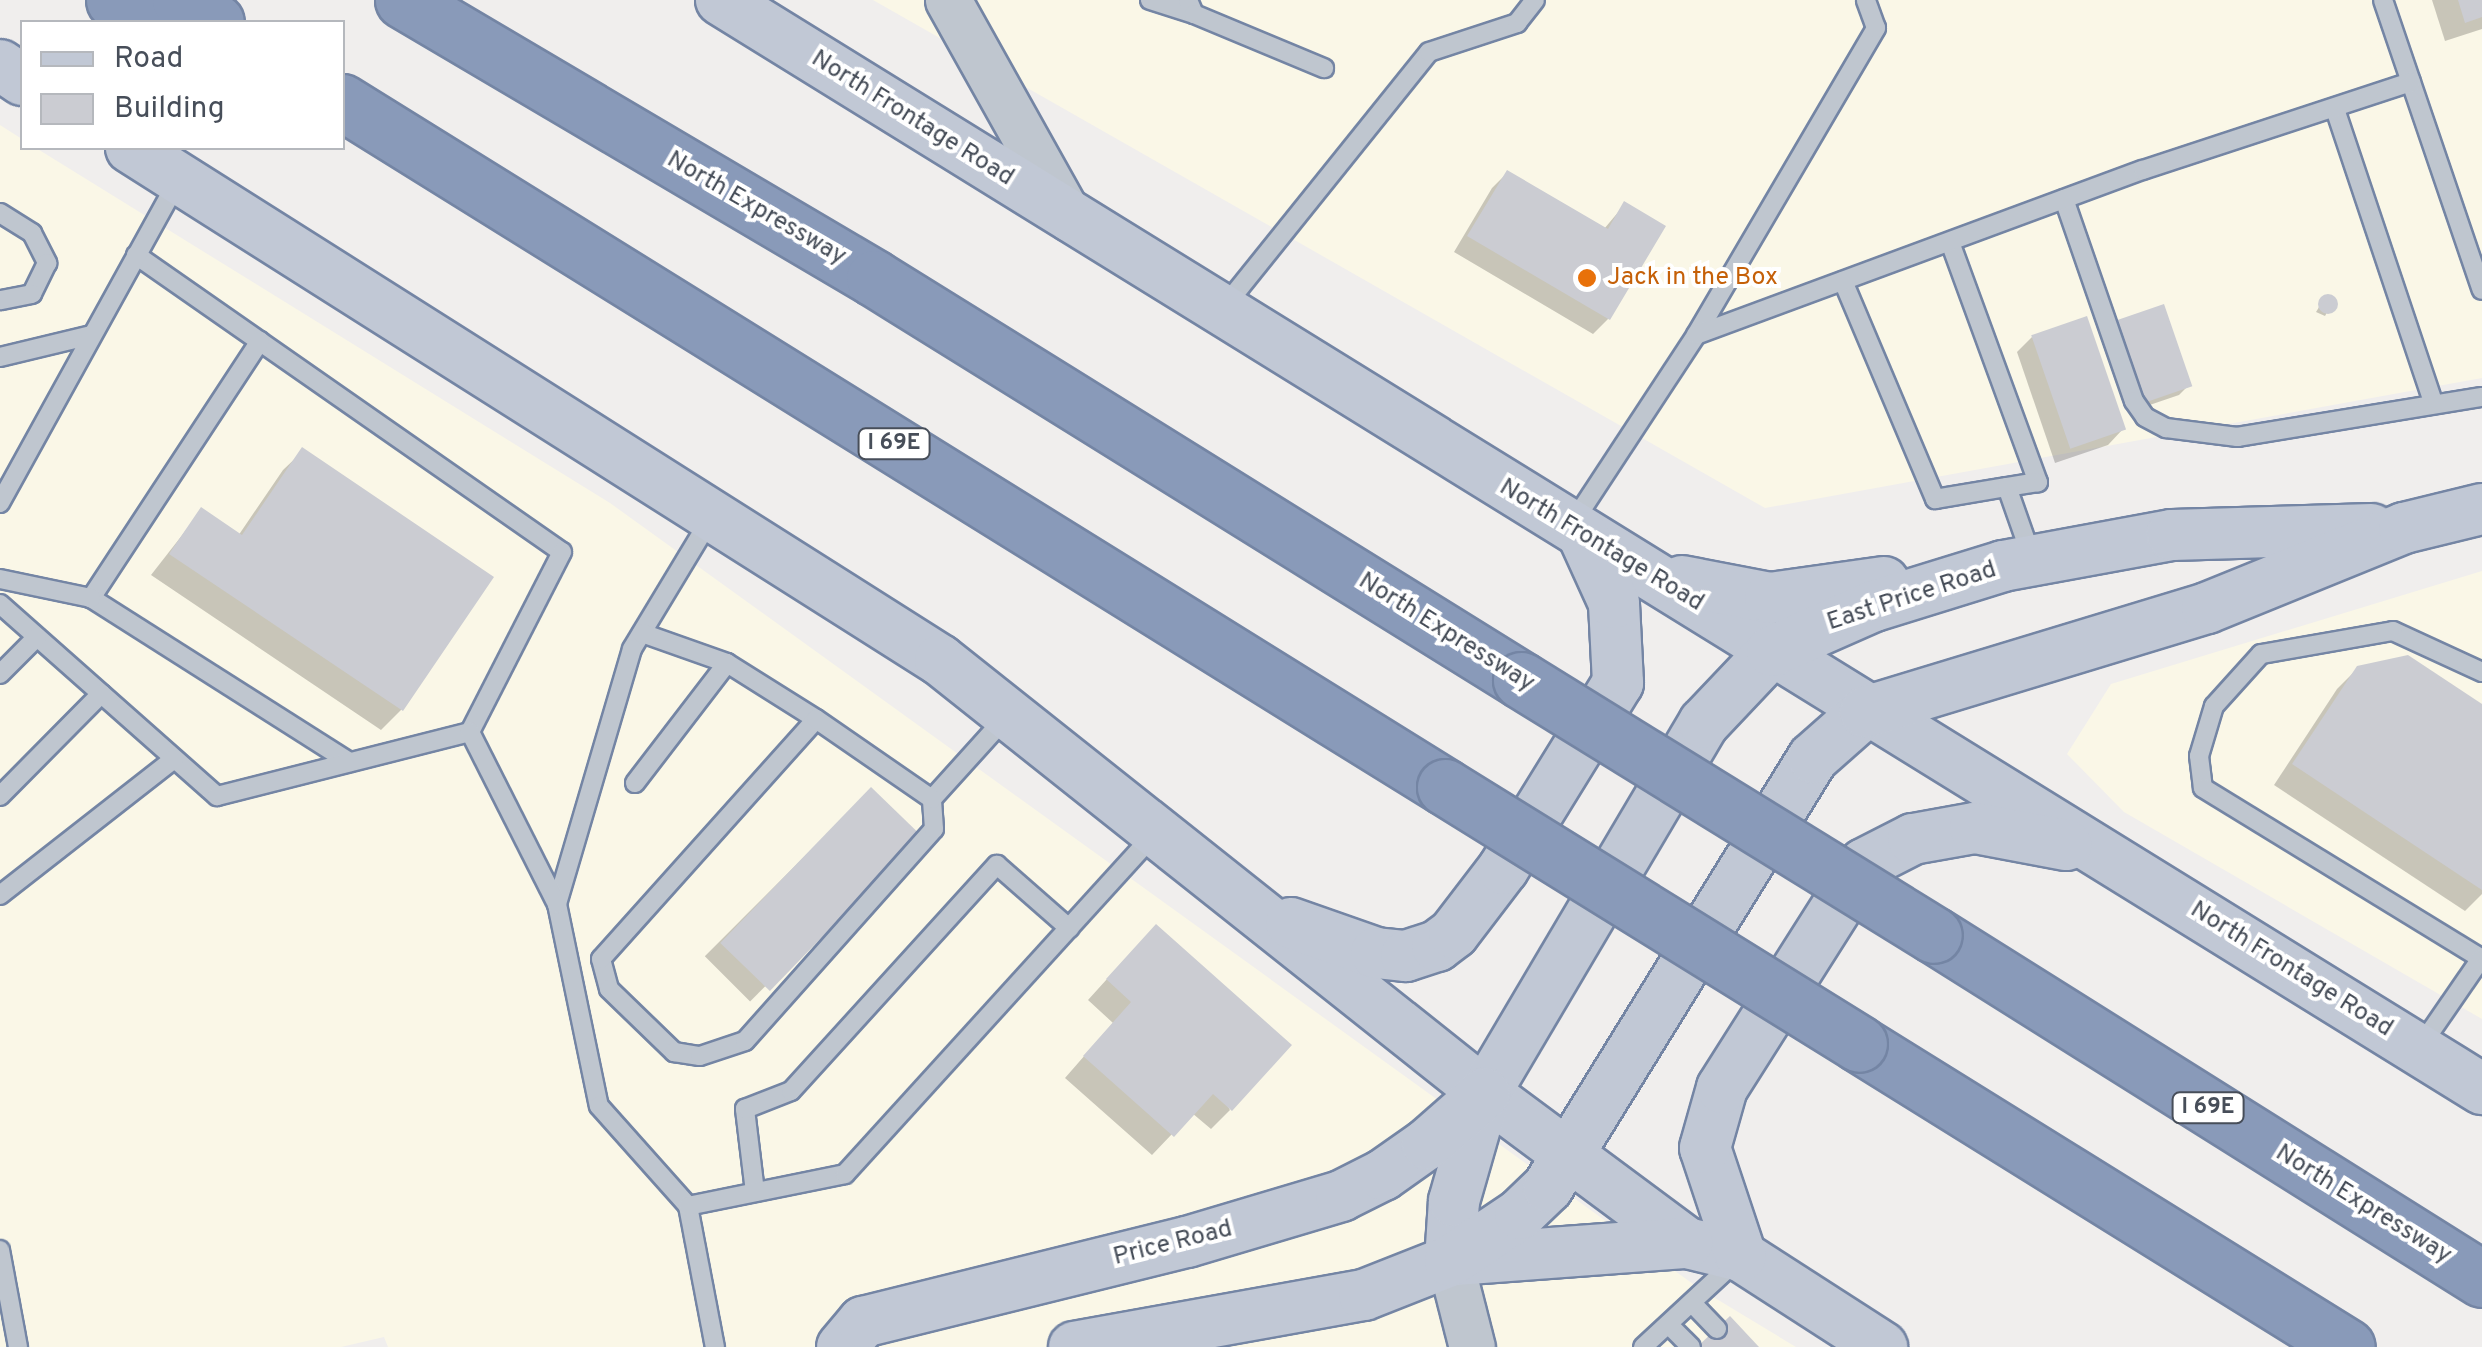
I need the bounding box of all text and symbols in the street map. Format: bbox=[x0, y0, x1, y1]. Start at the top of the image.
legend bbox=[20, 20, 345, 150]
text: Road bbox=[114, 41, 183, 78]
street label: North Frontage Road bbox=[805, 44, 1019, 194]
text: Building bbox=[114, 91, 225, 128]
street label: North Expressway bbox=[661, 145, 851, 273]
place label: Jack in the Box bbox=[1607, 263, 1778, 293]
marker: Jack in the Box bbox=[1576, 267, 1598, 289]
road number: I 69E bbox=[856, 427, 932, 461]
street label: North Frontage Road bbox=[1493, 473, 1709, 619]
street label: East Price Road bbox=[1823, 555, 2001, 639]
street label: North Expressway bbox=[1352, 567, 1540, 699]
street label: North Frontage Road bbox=[2184, 895, 2398, 1045]
road number: I 69E bbox=[2170, 1091, 2246, 1125]
street label: North Expressway bbox=[2269, 1139, 2457, 1271]
street label: Price Road bbox=[1110, 1215, 1236, 1273]

